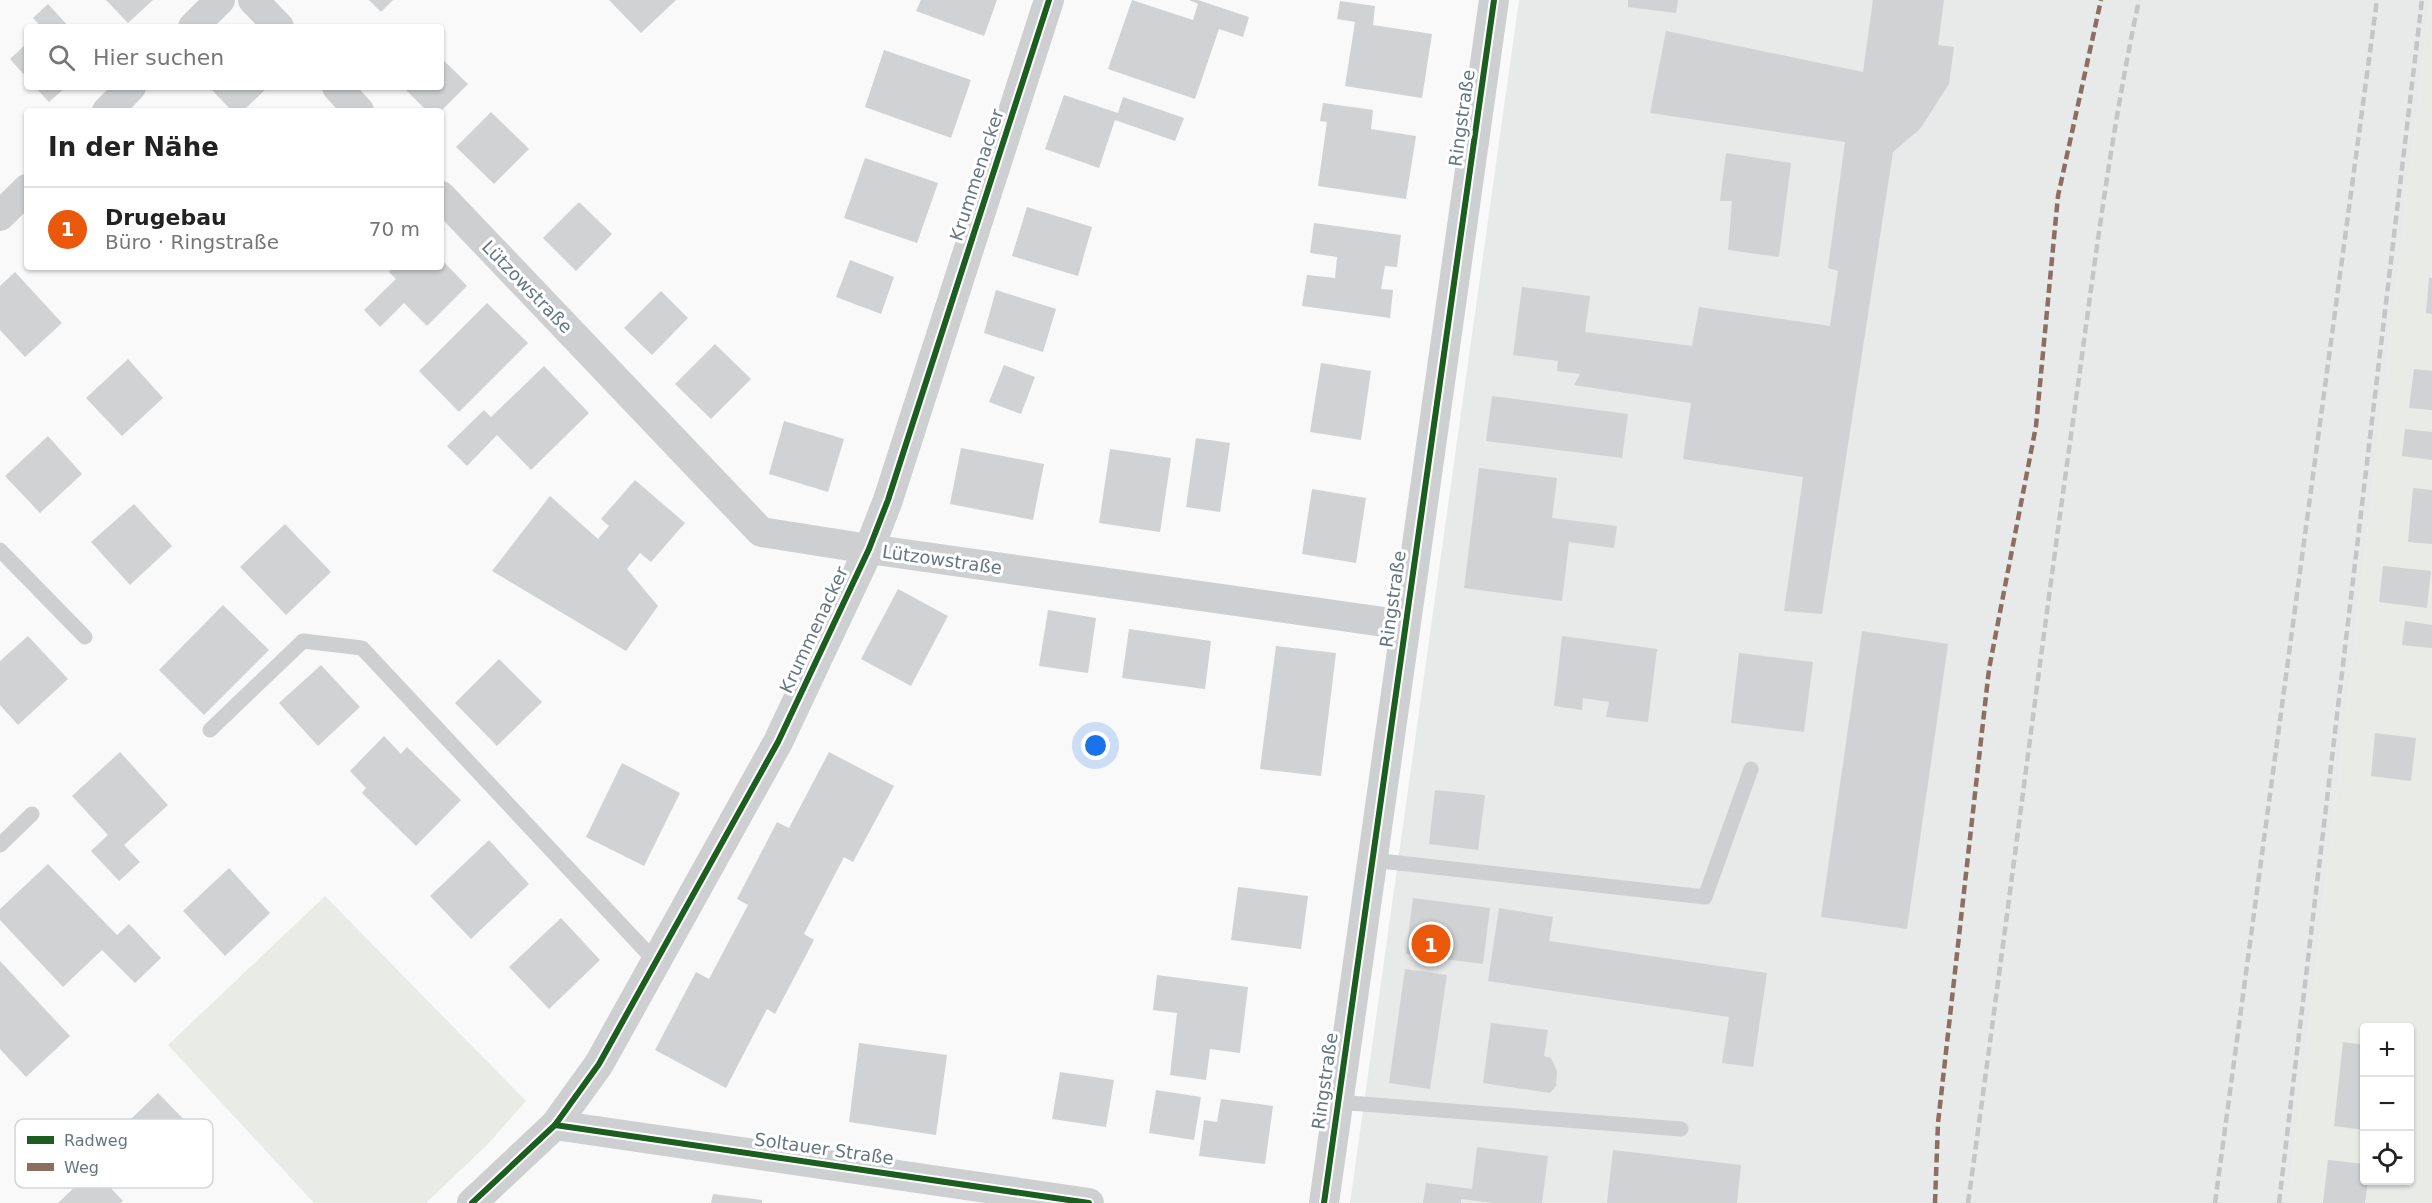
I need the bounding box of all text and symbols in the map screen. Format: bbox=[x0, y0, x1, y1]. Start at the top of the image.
search box bbox=[24, 24, 444, 90]
icon: search bbox=[45, 41, 78, 74]
text: Hier suchen bbox=[93, 45, 224, 70]
street label: Ringstraße bbox=[1444, 68, 1479, 168]
street label: Krummenacker bbox=[945, 106, 1008, 243]
text: In der Nähe bbox=[48, 132, 219, 162]
text: Drugebau bbox=[105, 205, 227, 230]
text: 1 bbox=[61, 217, 74, 241]
text: 70 m bbox=[369, 217, 420, 241]
text: Büro · Ringstraße bbox=[105, 230, 279, 254]
street label: Lützowstraße bbox=[478, 236, 577, 337]
street label: Lützowstraße bbox=[881, 541, 1003, 578]
street label: Ringstraße bbox=[1375, 549, 1410, 649]
street label: Krummenacker bbox=[775, 563, 852, 696]
your location bbox=[1081, 731, 1110, 760]
pin: 1 bbox=[1412, 922, 1450, 966]
map controls bbox=[2360, 1023, 2414, 1185]
button: + bbox=[2360, 1023, 2414, 1077]
street label: Ringstraße bbox=[1307, 1031, 1342, 1131]
button: − bbox=[2360, 1077, 2414, 1131]
legend bbox=[15, 1119, 213, 1188]
street label: Soltauer Straße bbox=[753, 1128, 895, 1169]
text: Radweg bbox=[64, 1131, 128, 1150]
button: locate bbox=[2360, 1131, 2414, 1185]
text: Weg bbox=[64, 1158, 99, 1177]

